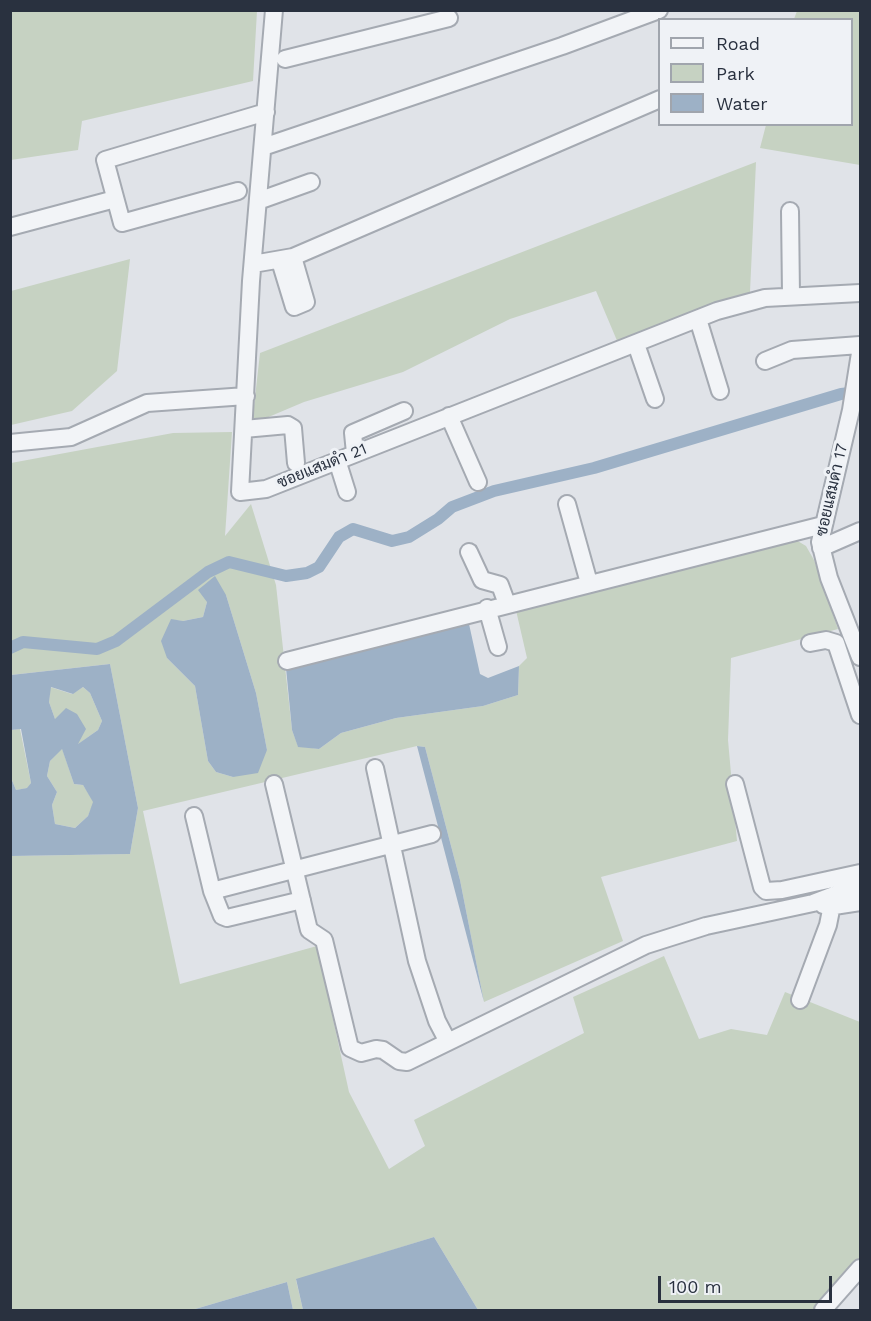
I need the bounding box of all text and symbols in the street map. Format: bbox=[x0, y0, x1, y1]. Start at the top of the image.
legend bbox=[658, 18, 853, 126]
text: Road bbox=[716, 33, 760, 54]
text: Park bbox=[716, 63, 755, 84]
text: Water bbox=[716, 93, 768, 114]
street label: ซอยแสมดำ 21 bbox=[274, 439, 370, 493]
street label: ซอยแสมดำ 17 bbox=[812, 442, 852, 538]
scale bar bbox=[661, 1264, 835, 1302]
text: 100 m bbox=[669, 1276, 722, 1297]

